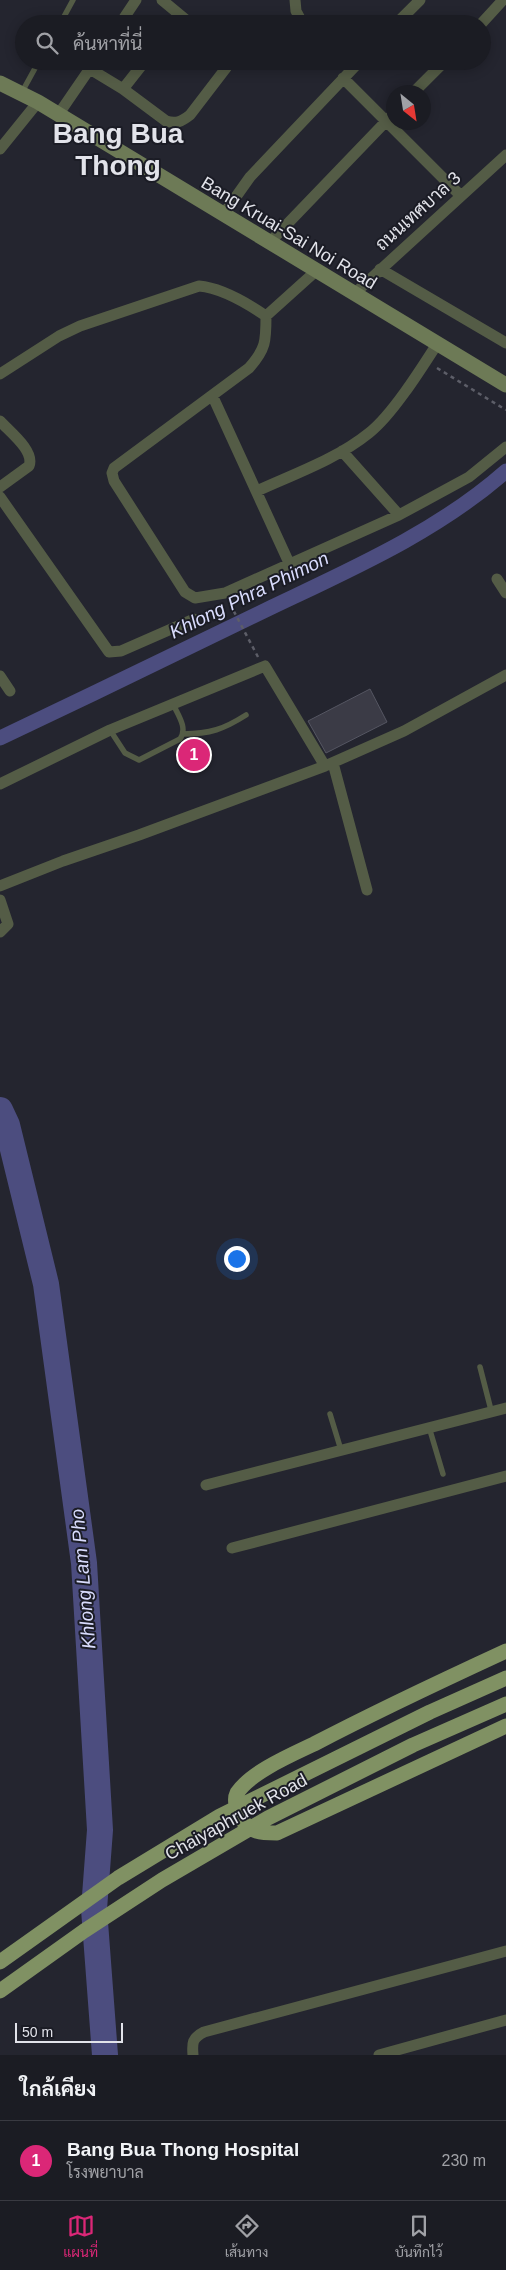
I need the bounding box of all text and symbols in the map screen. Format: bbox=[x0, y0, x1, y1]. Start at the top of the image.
search box bbox=[15, 15, 491, 70]
icon: search bbox=[33, 29, 61, 57]
text: ค้นหาที่นี่ bbox=[73, 33, 142, 54]
north arrow bbox=[386, 85, 431, 130]
district label: Bang Bua Thong bbox=[53, 118, 184, 181]
street label: ถนนเทศบาล 3 bbox=[371, 168, 465, 254]
street label: Bang Kruai-Sai Noi Road bbox=[198, 173, 380, 293]
water label: Khlong Phra Phimon bbox=[166, 547, 332, 643]
pin: 1 bbox=[178, 736, 210, 774]
your location bbox=[224, 1246, 250, 1272]
water label: Khlong Lam Pho bbox=[66, 1508, 100, 1650]
street label: Chaiyaphruek Road bbox=[162, 1770, 310, 1864]
scale bar bbox=[15, 2020, 122, 2043]
text: 50 m bbox=[22, 2024, 53, 2040]
text: ใกล้เคียง bbox=[20, 2077, 96, 2100]
text: Bang Bua Thong Hospital bbox=[67, 2139, 299, 2160]
text: 1 bbox=[32, 2152, 40, 2169]
text: 230 m bbox=[442, 2152, 486, 2169]
text: โรงพยาบาล bbox=[67, 2164, 144, 2181]
tab: แผนที่ bbox=[63, 2212, 98, 2260]
tab: เส้นทาง bbox=[225, 2212, 268, 2260]
tab: บันทึกไว้ bbox=[395, 2212, 443, 2260]

